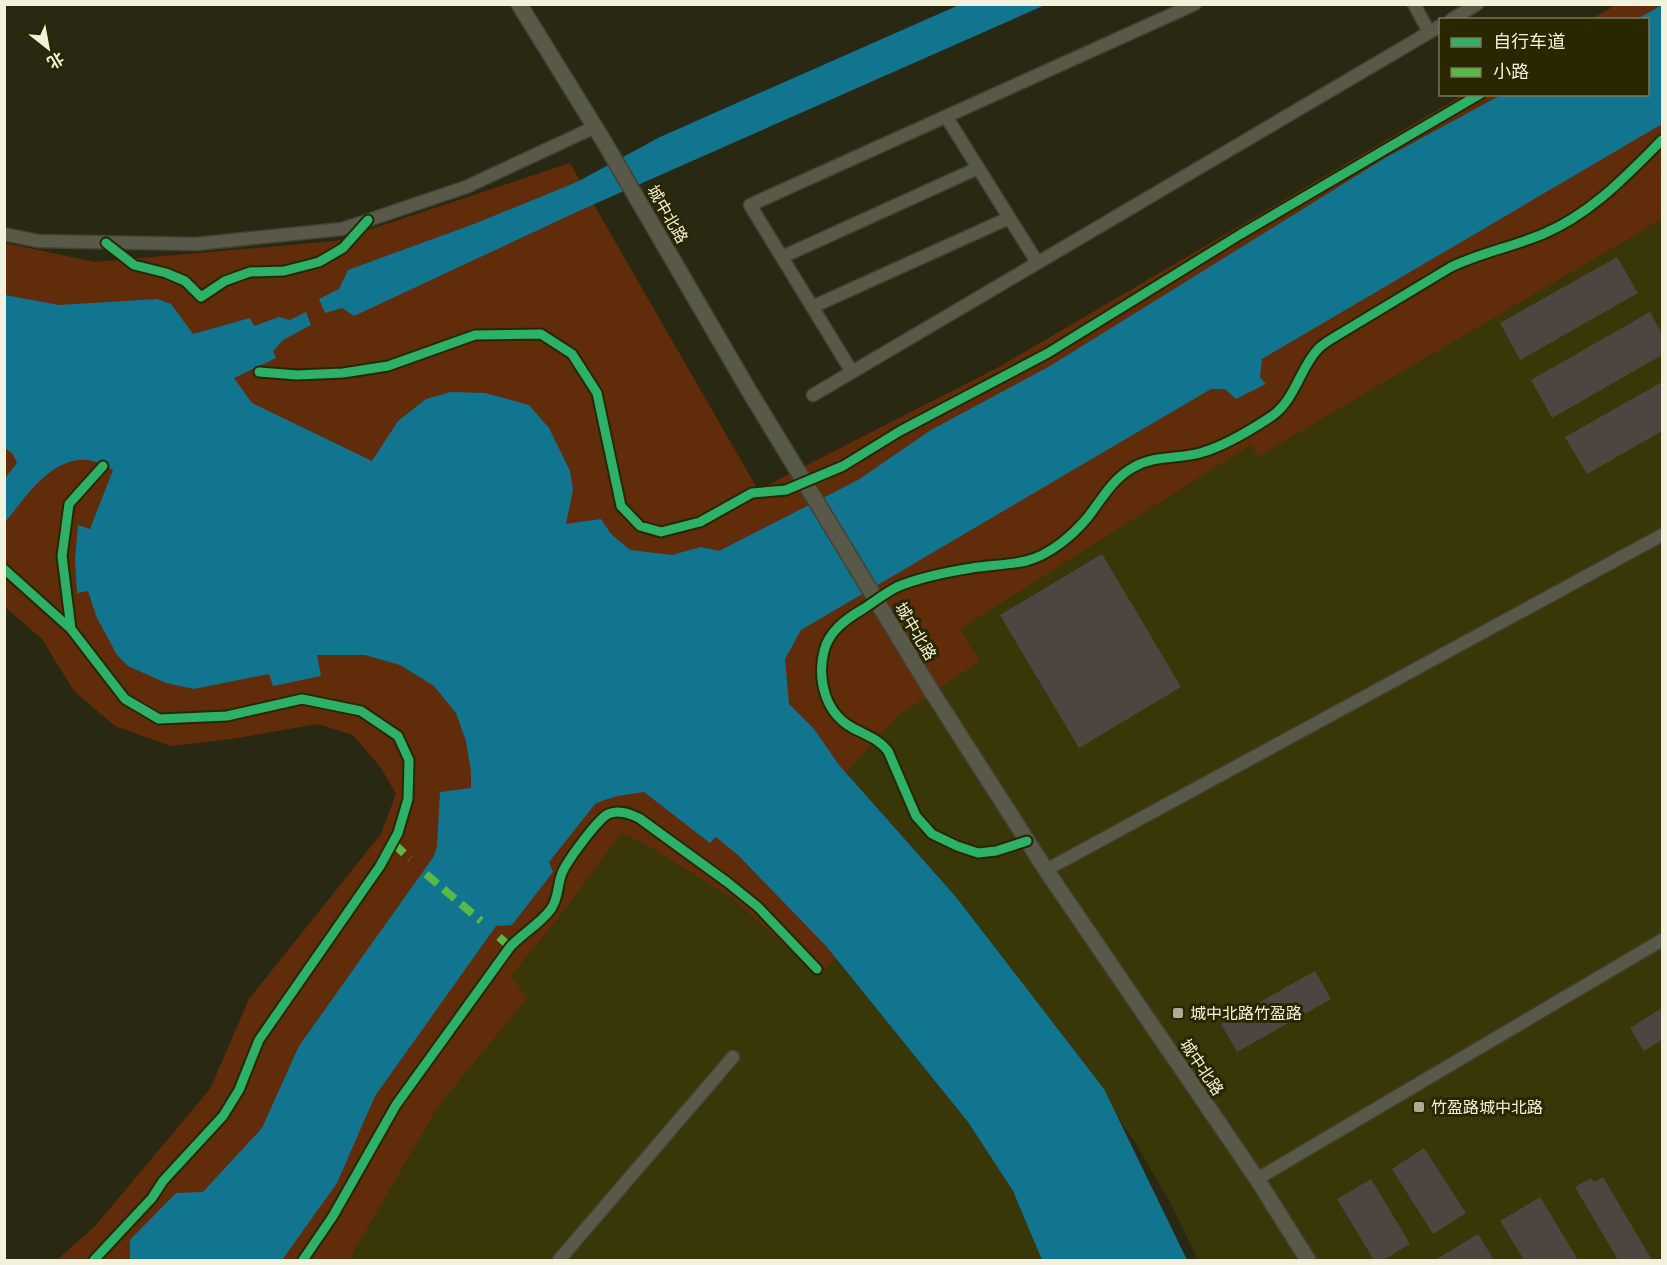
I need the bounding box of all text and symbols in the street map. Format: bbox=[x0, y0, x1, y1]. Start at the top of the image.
north arrow bbox=[18, 18, 78, 78]
legend bbox=[1439, 18, 1649, 96]
text: 自行车道 bbox=[1493, 29, 1565, 53]
text: 北 bbox=[43, 47, 68, 74]
text: 小路 bbox=[1493, 59, 1529, 83]
street label: 城中北路 bbox=[642, 181, 694, 247]
street label: 城中北路 bbox=[890, 598, 942, 664]
place label: 城中北路竹盈路 bbox=[1190, 1002, 1302, 1024]
marker: 城中北路竹盈路 bbox=[1171, 1006, 1185, 1020]
street label: 城中北路 bbox=[1175, 1034, 1229, 1100]
place label: 竹盈路城中北路 bbox=[1431, 1096, 1543, 1118]
marker: 竹盈路城中北路 bbox=[1412, 1100, 1426, 1114]

